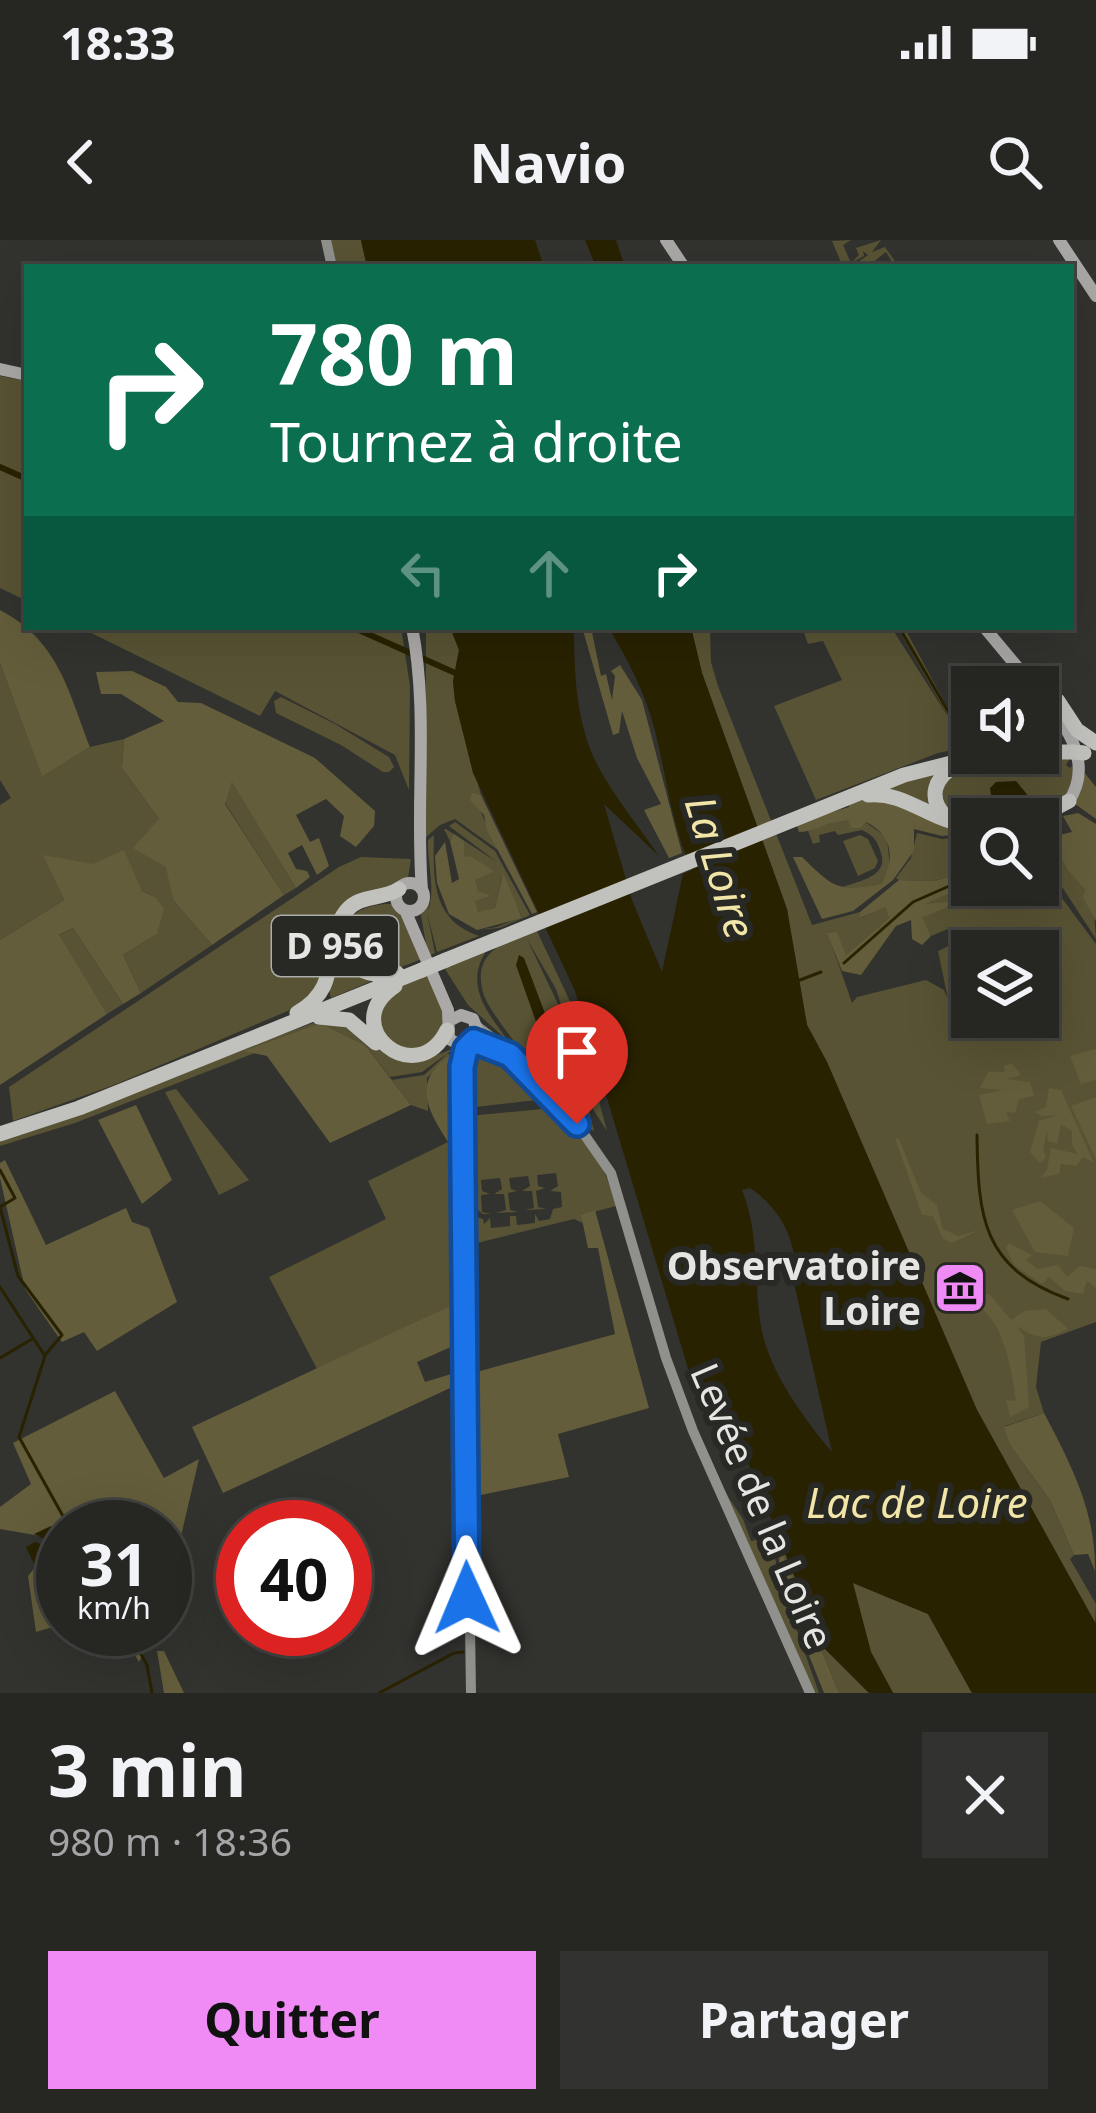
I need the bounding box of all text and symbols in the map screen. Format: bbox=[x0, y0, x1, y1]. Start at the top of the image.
text: 18:33 bbox=[60, 12, 176, 73]
text: Navio bbox=[470, 125, 626, 199]
icon: back bbox=[48, 129, 114, 195]
icon: search bbox=[982, 129, 1048, 195]
text: 780 m bbox=[270, 295, 518, 410]
icon: right bbox=[72, 312, 228, 468]
text: Tournez à droite bbox=[270, 404, 683, 478]
icon: left bbox=[390, 540, 456, 606]
icon: ahead bbox=[516, 540, 582, 606]
icon: right bbox=[642, 540, 708, 606]
map controls bbox=[951, 666, 1059, 1038]
button: sound bbox=[951, 666, 1059, 774]
water label: La Loire bbox=[673, 788, 770, 945]
button: search bbox=[951, 798, 1059, 906]
road number: D 956 bbox=[272, 916, 398, 976]
button: layers bbox=[951, 930, 1059, 1038]
pin bbox=[526, 1001, 628, 1124]
icon: arrive bbox=[544, 1019, 610, 1085]
place label: Observatoire Loire bbox=[667, 1238, 921, 1336]
museum icon: Observatoire Loire bbox=[932, 1260, 988, 1316]
street label: Levée de la Loire bbox=[679, 1355, 847, 1656]
water label: Lac de Loire bbox=[806, 1473, 1028, 1530]
speed limit sign: 40 bbox=[216, 1500, 372, 1656]
text: 31 bbox=[80, 1522, 148, 1604]
position arrow bbox=[404, 1535, 530, 1661]
text: km/h bbox=[77, 1587, 151, 1628]
text: 3 min bbox=[48, 1720, 246, 1818]
button: close bbox=[922, 1732, 1048, 1858]
text: 980 m · 18:36 bbox=[48, 1814, 292, 1867]
button: Quitter bbox=[48, 1951, 536, 2089]
button: Partager bbox=[560, 1951, 1048, 2089]

